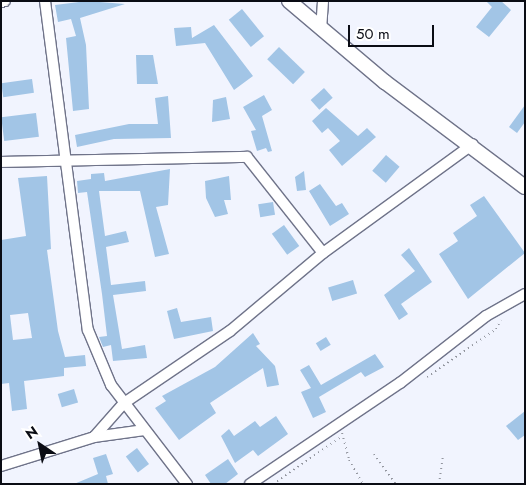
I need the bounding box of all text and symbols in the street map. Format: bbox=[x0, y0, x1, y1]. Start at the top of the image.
scale bar bbox=[351, 15, 437, 47]
text: 50 m bbox=[356, 23, 390, 45]
north arrow bbox=[15, 420, 65, 470]
text: N bbox=[21, 421, 42, 444]

